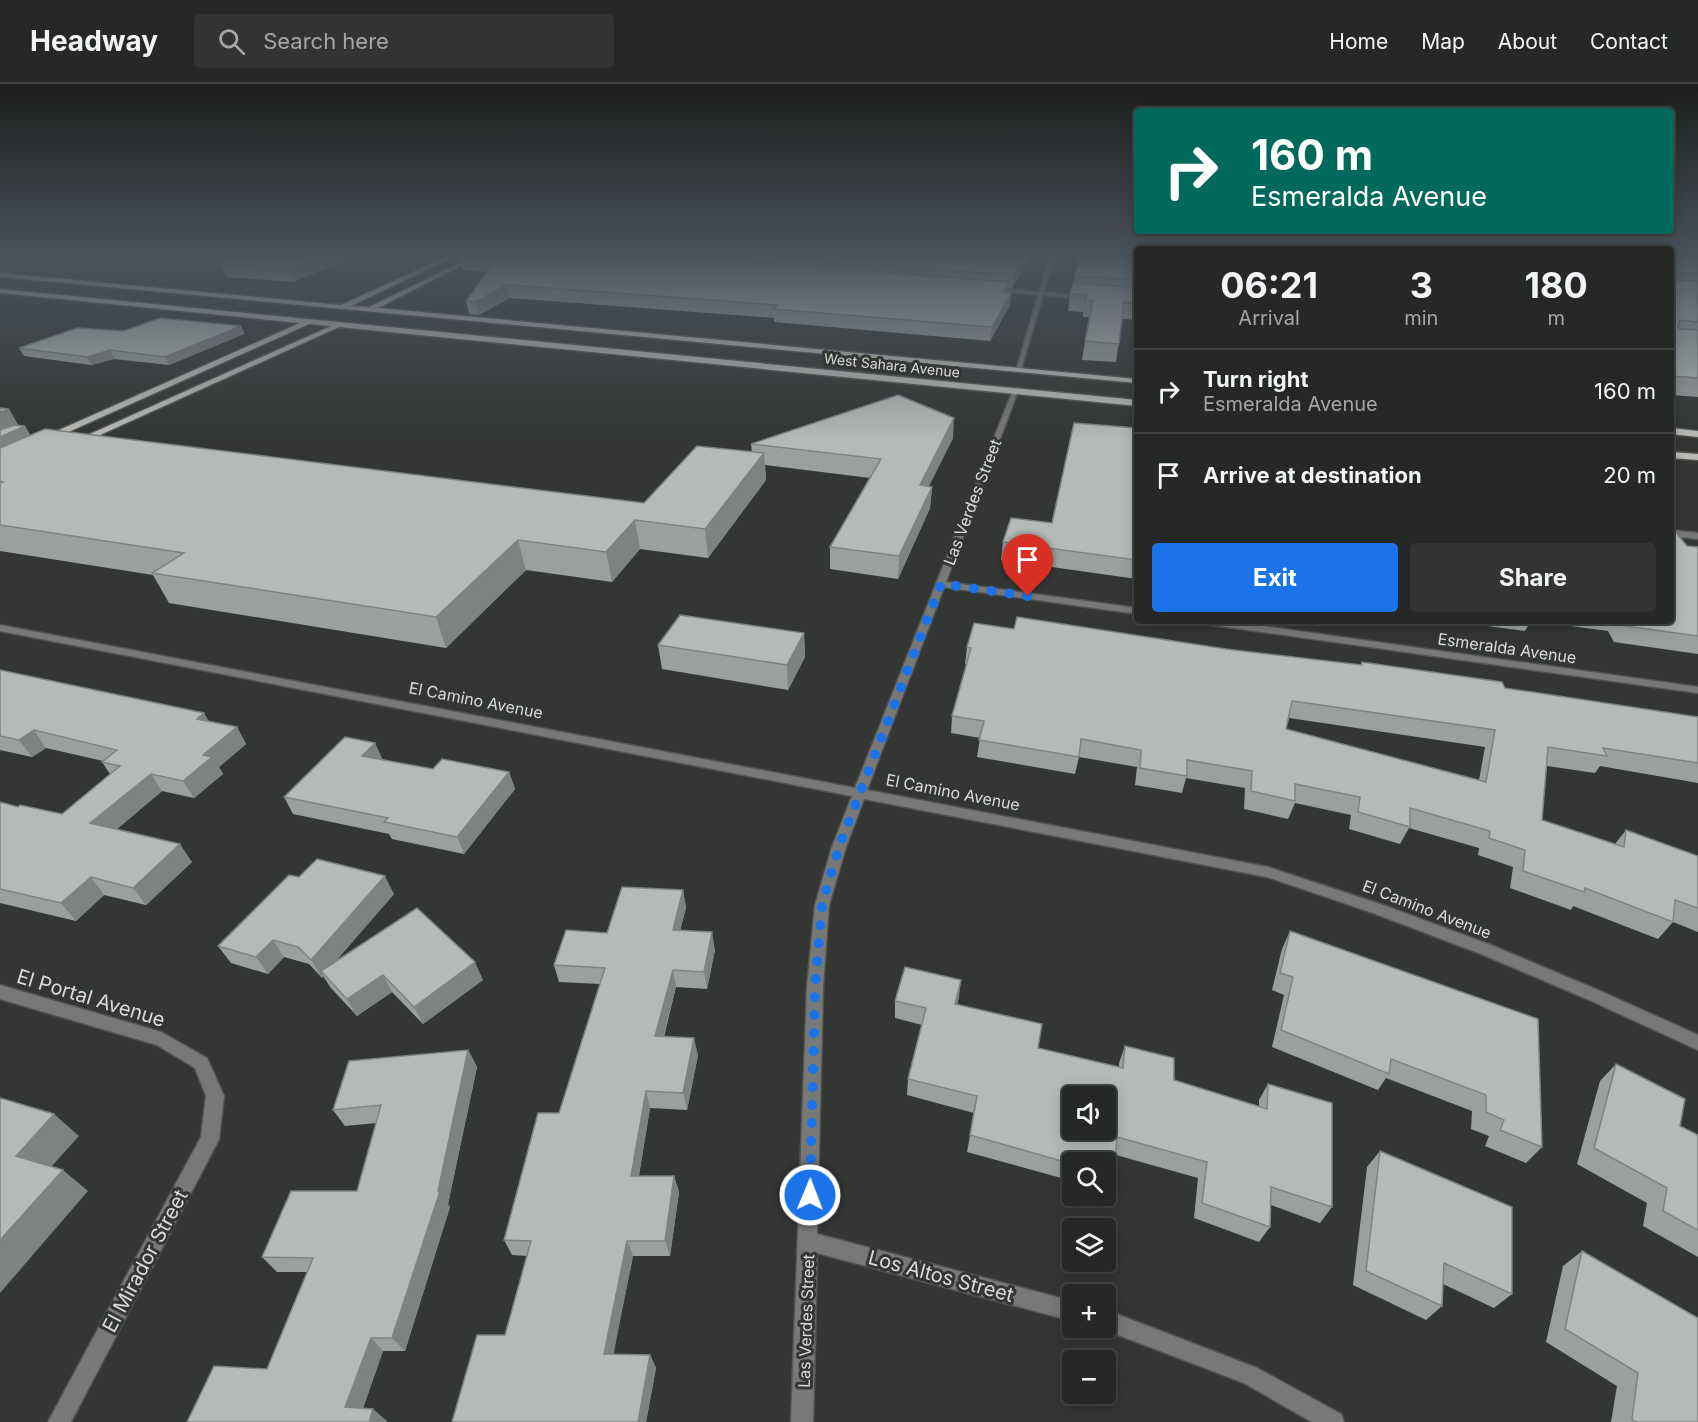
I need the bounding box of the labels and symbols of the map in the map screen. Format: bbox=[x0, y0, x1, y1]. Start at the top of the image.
street label: West Sahara Avenue bbox=[823, 349, 961, 381]
street label: Las Verdes Street bbox=[939, 436, 1005, 568]
pin bbox=[1002, 534, 1053, 596]
street label: Esmeralda Avenue bbox=[1436, 628, 1578, 668]
street label: El Camino Avenue bbox=[407, 677, 545, 723]
street label: El Camino Avenue bbox=[884, 769, 1022, 815]
street label: El Camino Avenue bbox=[1360, 875, 1494, 943]
street label: El Portal Avenue bbox=[14, 964, 168, 1032]
position arrow bbox=[778, 1163, 842, 1227]
street label: El Mirador Street bbox=[97, 1185, 193, 1336]
street label: Los Altos Street bbox=[866, 1245, 1017, 1307]
street label: Las Verdes Street bbox=[794, 1254, 818, 1388]

